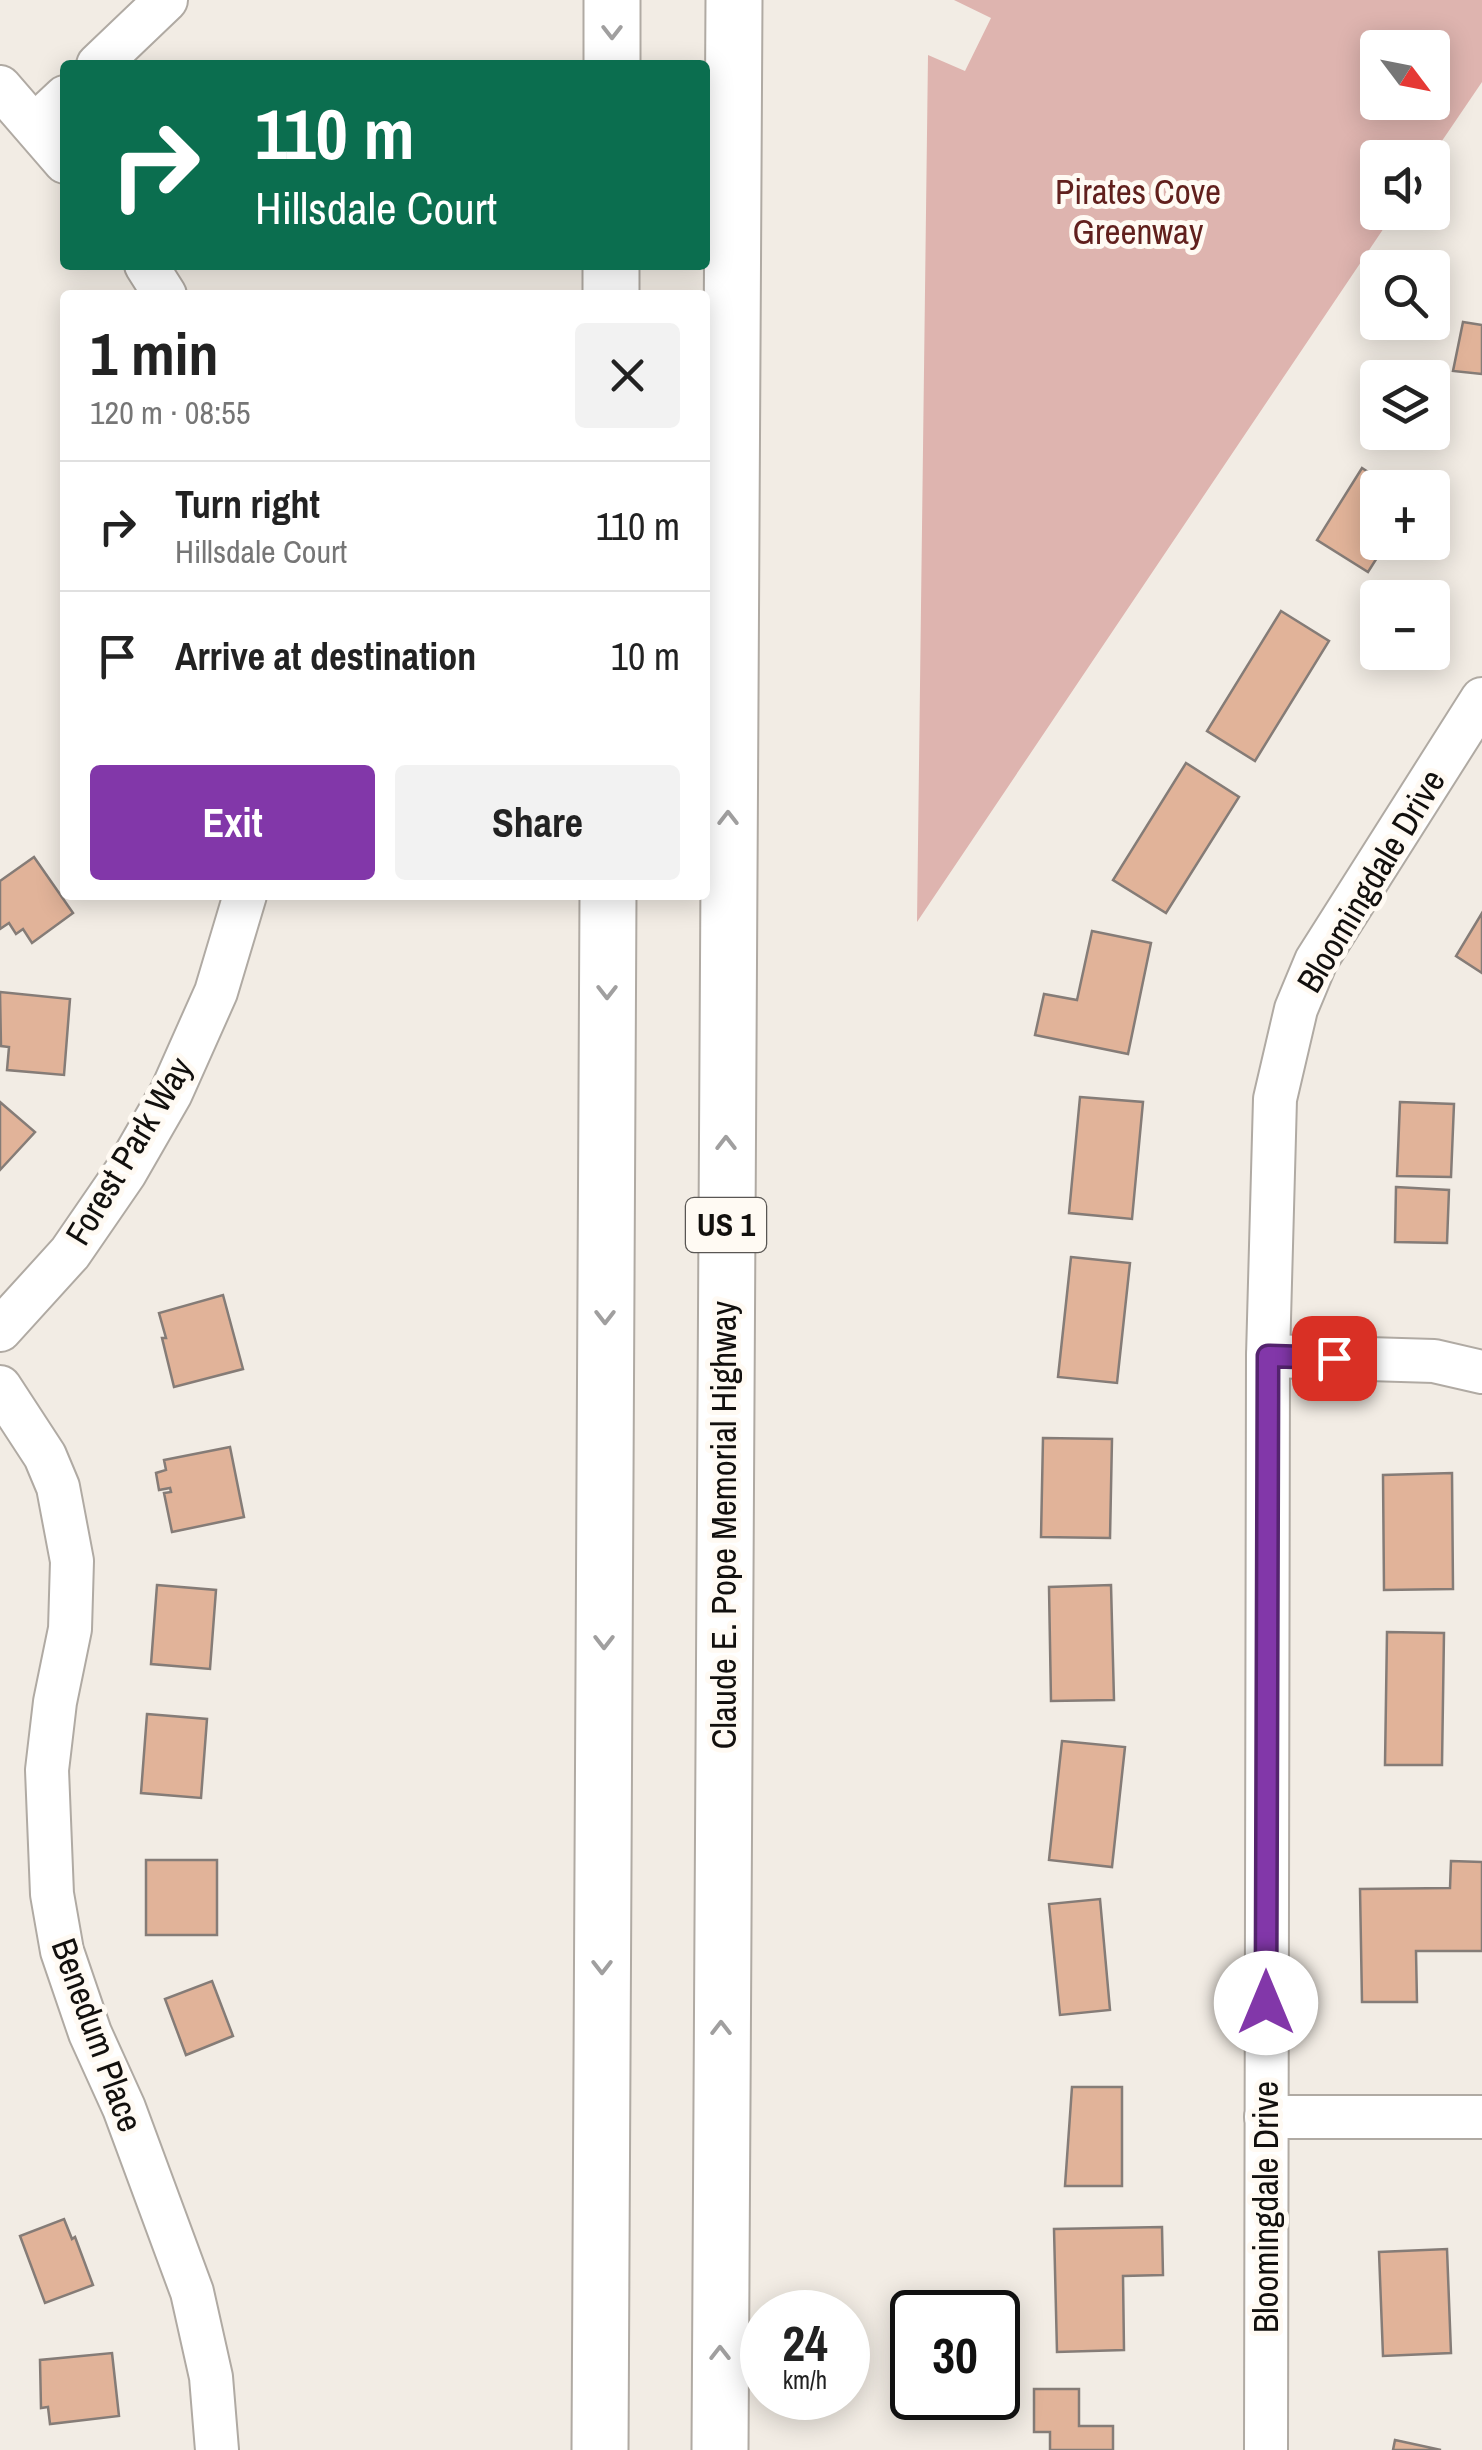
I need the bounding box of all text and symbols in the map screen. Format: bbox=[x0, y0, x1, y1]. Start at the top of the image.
one-way arrow bbox=[601, 26, 623, 41]
north arrow bbox=[1360, 30, 1450, 120]
map controls bbox=[1360, 30, 1450, 670]
text: 110 m bbox=[255, 87, 415, 181]
icon: right bbox=[90, 100, 220, 230]
button: sound bbox=[1360, 140, 1450, 230]
park label: Pirates Cove Greenway bbox=[1055, 168, 1221, 255]
text: Hillsdale Court bbox=[255, 177, 497, 238]
button: search bbox=[1360, 250, 1450, 340]
text: 1 min bbox=[90, 313, 219, 394]
button: close bbox=[575, 323, 680, 428]
button: layers bbox=[1360, 360, 1450, 450]
text: 120 m · 08:55 bbox=[90, 391, 250, 434]
button: + bbox=[1360, 470, 1450, 560]
text: Turn right bbox=[175, 479, 320, 530]
icon: right bbox=[90, 499, 145, 554]
text: 110 m bbox=[596, 501, 680, 552]
text: Hillsdale Court bbox=[175, 530, 347, 573]
button: − bbox=[1360, 580, 1450, 670]
icon: arrive bbox=[90, 629, 145, 684]
text: Arrive at destination bbox=[175, 631, 476, 682]
text: 10 m bbox=[611, 631, 680, 682]
street label: Bloomingdale Drive bbox=[1286, 761, 1456, 1001]
button: Exit bbox=[90, 765, 375, 880]
button: Share bbox=[395, 765, 680, 880]
one-way arrow bbox=[717, 809, 739, 824]
one-way arrow bbox=[596, 986, 618, 1001]
street label: Forest Park Way bbox=[54, 1048, 203, 1253]
one-way arrow bbox=[715, 1134, 737, 1150]
road number: US 1 bbox=[686, 1198, 766, 1252]
street label: Claude E. Pope Memorial Highway bbox=[700, 1300, 747, 1749]
one-way arrow bbox=[595, 1310, 616, 1326]
pin bbox=[1292, 1316, 1377, 1401]
icon: arrive bbox=[1307, 1331, 1362, 1386]
one-way arrow bbox=[593, 1636, 615, 1651]
street label: Benedum Place bbox=[41, 1932, 154, 2138]
position arrow bbox=[1214, 1951, 1318, 2055]
one-way arrow bbox=[591, 1960, 613, 1976]
one-way arrow bbox=[710, 2019, 732, 2034]
street label: Bloomingdale Drive bbox=[1242, 2081, 1289, 2333]
speed limit sign: 30 bbox=[890, 2290, 1020, 2420]
text: 24 bbox=[782, 2309, 828, 2377]
one-way arrow bbox=[709, 2344, 731, 2360]
text: km/h bbox=[783, 2363, 827, 2397]

